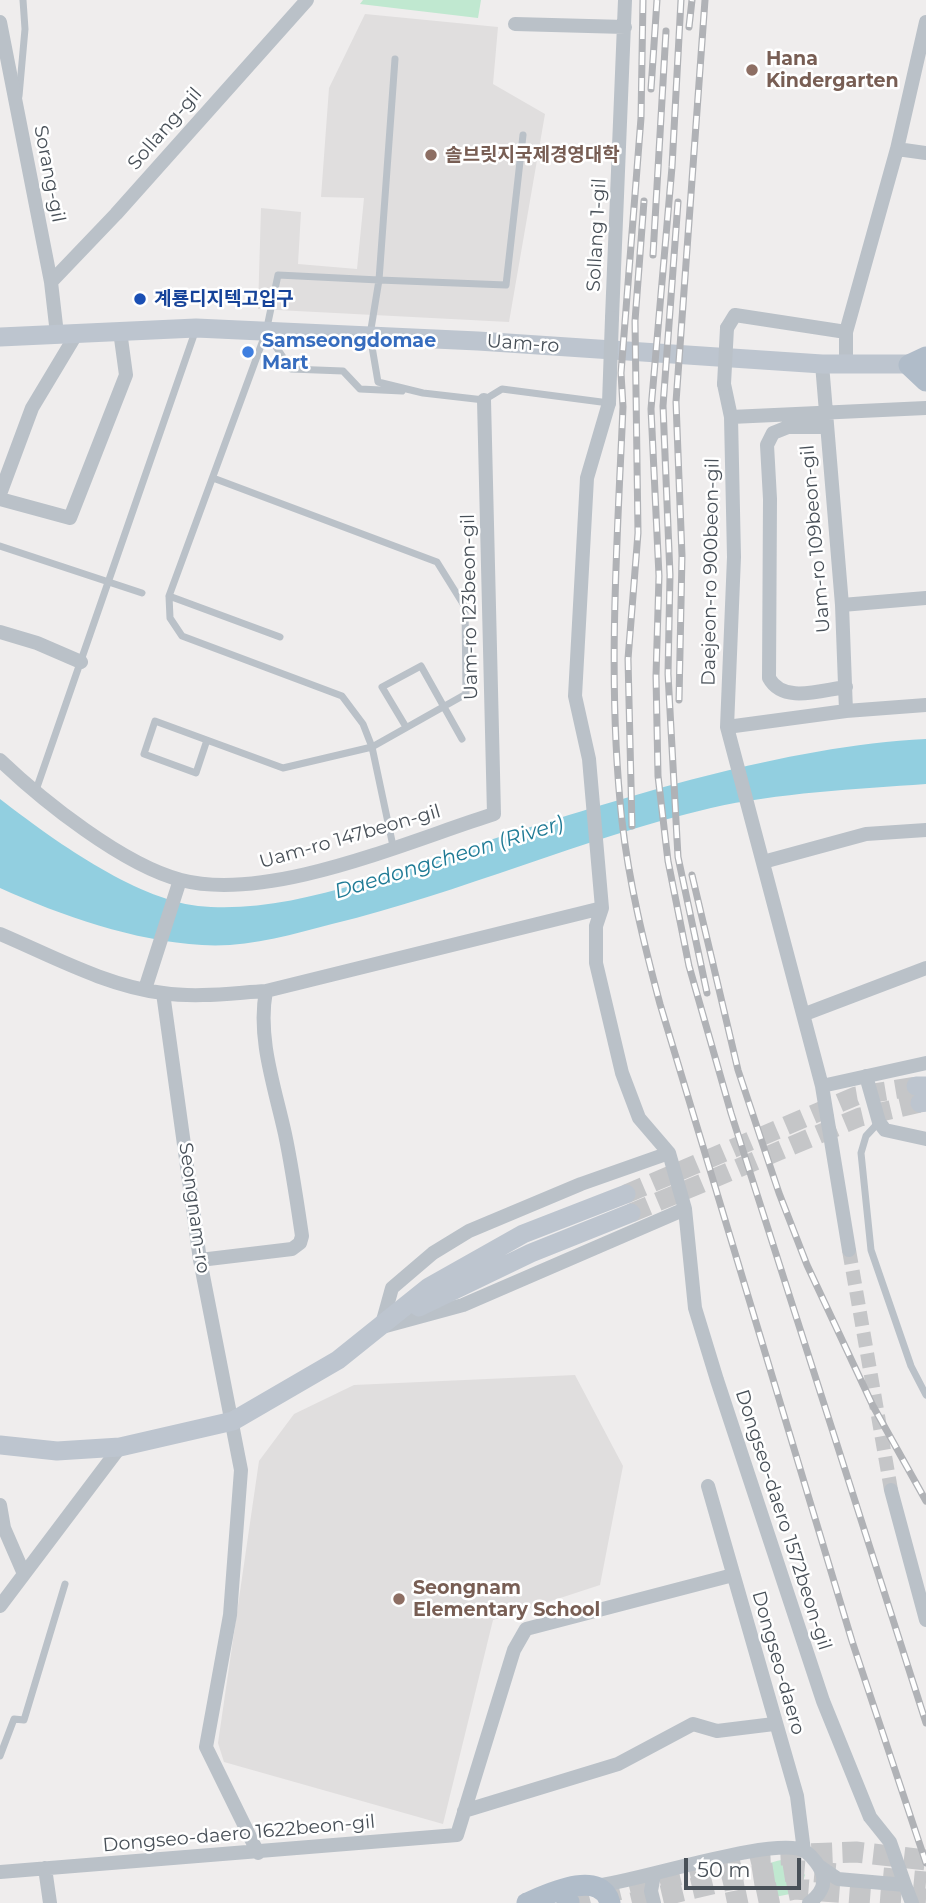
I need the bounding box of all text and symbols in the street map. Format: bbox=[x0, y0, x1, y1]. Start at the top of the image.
place label: Hana Kindergarten bbox=[766, 48, 899, 92]
marker: Hana Kindergarten bbox=[744, 62, 760, 78]
street label: Sollang-gil bbox=[123, 83, 207, 175]
street label: Sorang-gil bbox=[28, 124, 70, 224]
place label: 솔브릿지국제경영대학 bbox=[445, 144, 620, 166]
marker: 솔브릿지국제경영대학 bbox=[423, 147, 439, 163]
street label: Sollang 1-gil bbox=[583, 178, 611, 292]
place label: 계룡디지텍고입구 bbox=[154, 288, 294, 310]
marker: 계룡디지텍고입구 bbox=[132, 291, 148, 307]
place label: Samseongdomae Mart bbox=[262, 330, 436, 374]
street label: Uam-ro bbox=[486, 330, 560, 358]
marker: Samseongdomae Mart bbox=[240, 344, 256, 360]
street label: Uam-ro 109beon-gil bbox=[796, 444, 836, 634]
street label: Daejeon-ro 900beon-gil bbox=[698, 458, 724, 686]
street label: Uam-ro 123beon-gil bbox=[457, 514, 483, 700]
street label: Uam-ro 147beon-gil bbox=[257, 800, 443, 874]
water label: Daedongcheon (River) bbox=[331, 811, 567, 905]
street label: Seongnam-ro bbox=[174, 1141, 214, 1275]
street label: Dongseo-daero 1572beon-gil bbox=[730, 1387, 836, 1653]
place label: Seongnam Elementary School bbox=[413, 1577, 600, 1621]
street label: Dongseo-daero bbox=[747, 1588, 809, 1738]
marker: Seongnam Elementary School bbox=[391, 1591, 407, 1607]
street label: Dongseo-daero 1622beon-gil bbox=[102, 1811, 376, 1857]
scale bar bbox=[688, 1843, 805, 1887]
text: 50 m bbox=[697, 1857, 751, 1882]

